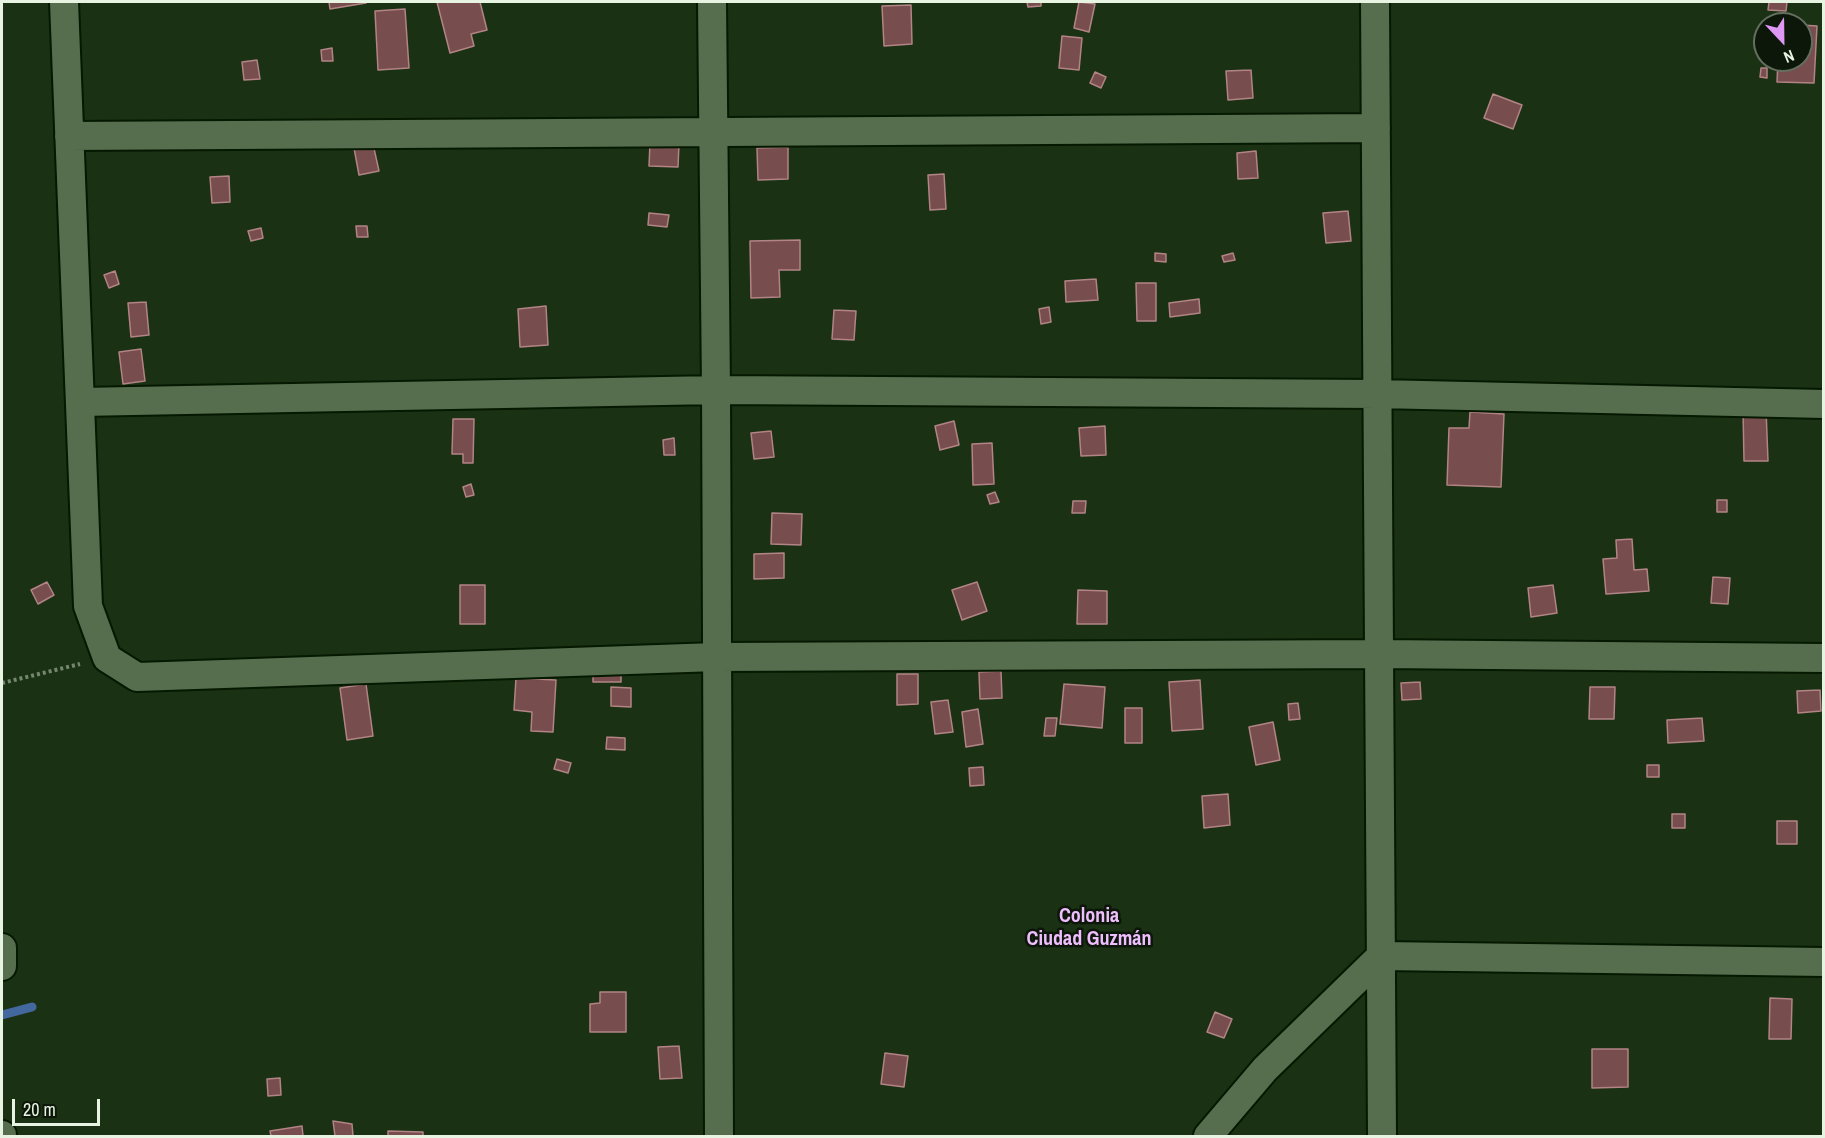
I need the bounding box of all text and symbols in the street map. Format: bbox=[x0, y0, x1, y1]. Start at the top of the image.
north arrow bbox=[1753, 12, 1813, 72]
text: N bbox=[1780, 45, 1798, 69]
district label: Colonia Ciudad Guzmán bbox=[1027, 905, 1151, 952]
scale bar bbox=[15, 1087, 104, 1125]
text: 20 m bbox=[23, 1097, 56, 1122]

